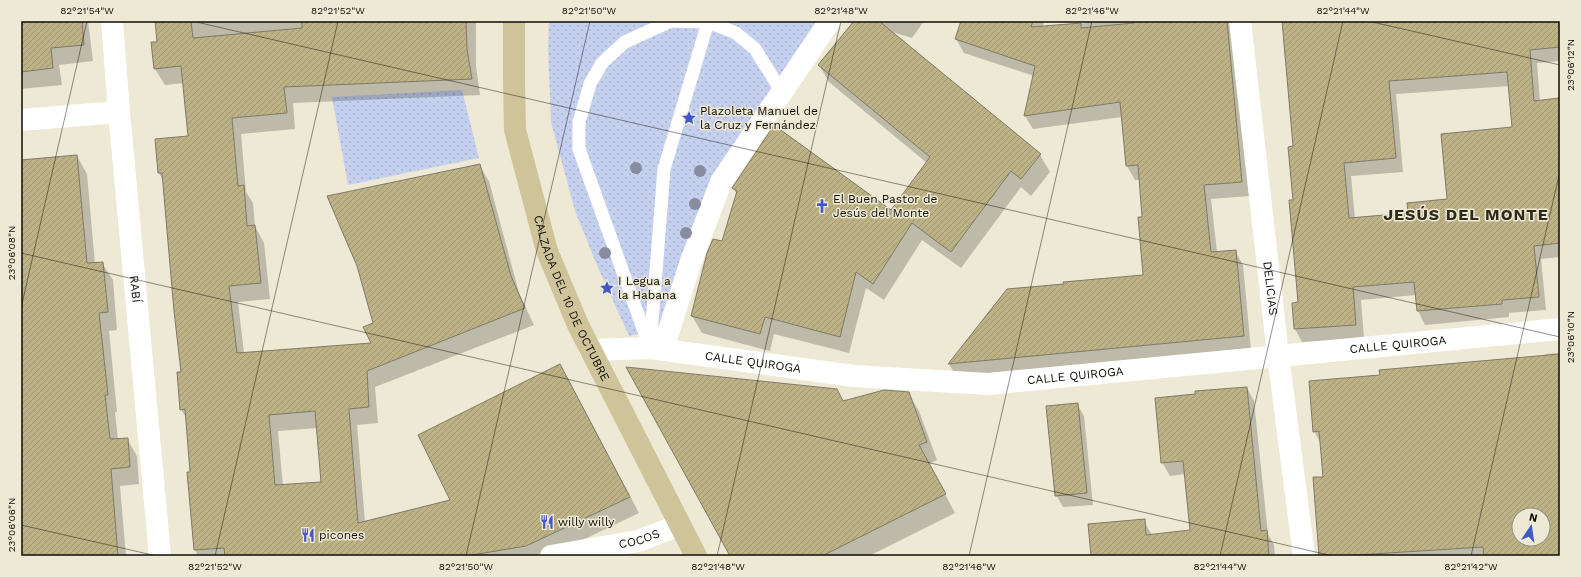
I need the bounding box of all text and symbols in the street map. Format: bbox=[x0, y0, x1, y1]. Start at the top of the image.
text: 82°21'54"W bbox=[60, 5, 114, 16]
text: 82°21'52"W bbox=[311, 5, 365, 16]
text: 82°21'50"W bbox=[562, 5, 617, 16]
text: 82°21'48"W bbox=[814, 5, 868, 16]
text: 82°21'46"W bbox=[1065, 5, 1119, 16]
text: 82°21'44"W bbox=[1316, 5, 1370, 16]
text: 23°06'12"N bbox=[1565, 39, 1576, 91]
place label: Plazoleta Manuel de la Cruz y Fernández bbox=[700, 104, 818, 132]
place icon: Plazoleta Manuel de la Cruz y Fernández bbox=[681, 110, 697, 126]
place label: El Buen Pastor de Jesús del Monte bbox=[833, 192, 938, 220]
church icon: El Buen Pastor de Jesús del Monte bbox=[814, 198, 830, 214]
district label: JESÚS DEL MONTE bbox=[1383, 205, 1549, 224]
street label: CALZADA DEL 10 DE OCTUBRE bbox=[531, 214, 613, 384]
text: 23°06'08"N bbox=[6, 226, 17, 280]
street label: DELICIAS bbox=[1260, 260, 1280, 316]
place label: I Legua a la Habana bbox=[618, 274, 677, 302]
street label: RABÍ bbox=[127, 275, 144, 304]
place icon: I Legua a la Habana bbox=[599, 280, 615, 296]
text: 23°06'10"N bbox=[1565, 311, 1576, 363]
street label: CALLE QUIROGA bbox=[1349, 333, 1447, 356]
street label: CALLE QUIROGA bbox=[704, 349, 802, 376]
street label: CALLE QUIROGA bbox=[1027, 364, 1124, 387]
text: 23°06'06"N bbox=[6, 498, 17, 552]
north arrow bbox=[1511, 507, 1551, 547]
text: N bbox=[1528, 510, 1539, 525]
restaurant icon: willy willy bbox=[539, 514, 555, 530]
place label: willy willy bbox=[558, 515, 615, 529]
street label: COCOS bbox=[618, 526, 662, 551]
restaurant icon: picones bbox=[300, 527, 316, 543]
place label: picones bbox=[319, 528, 364, 542]
text: 82°21'52"W bbox=[188, 561, 242, 572]
text: 82°21'50"W bbox=[439, 561, 494, 572]
text: 82°21'48"W bbox=[691, 561, 745, 572]
text: 82°21'46"W bbox=[942, 561, 996, 572]
text: 82°21'44"W bbox=[1193, 561, 1247, 572]
text: 82°21'42"W bbox=[1444, 561, 1498, 572]

